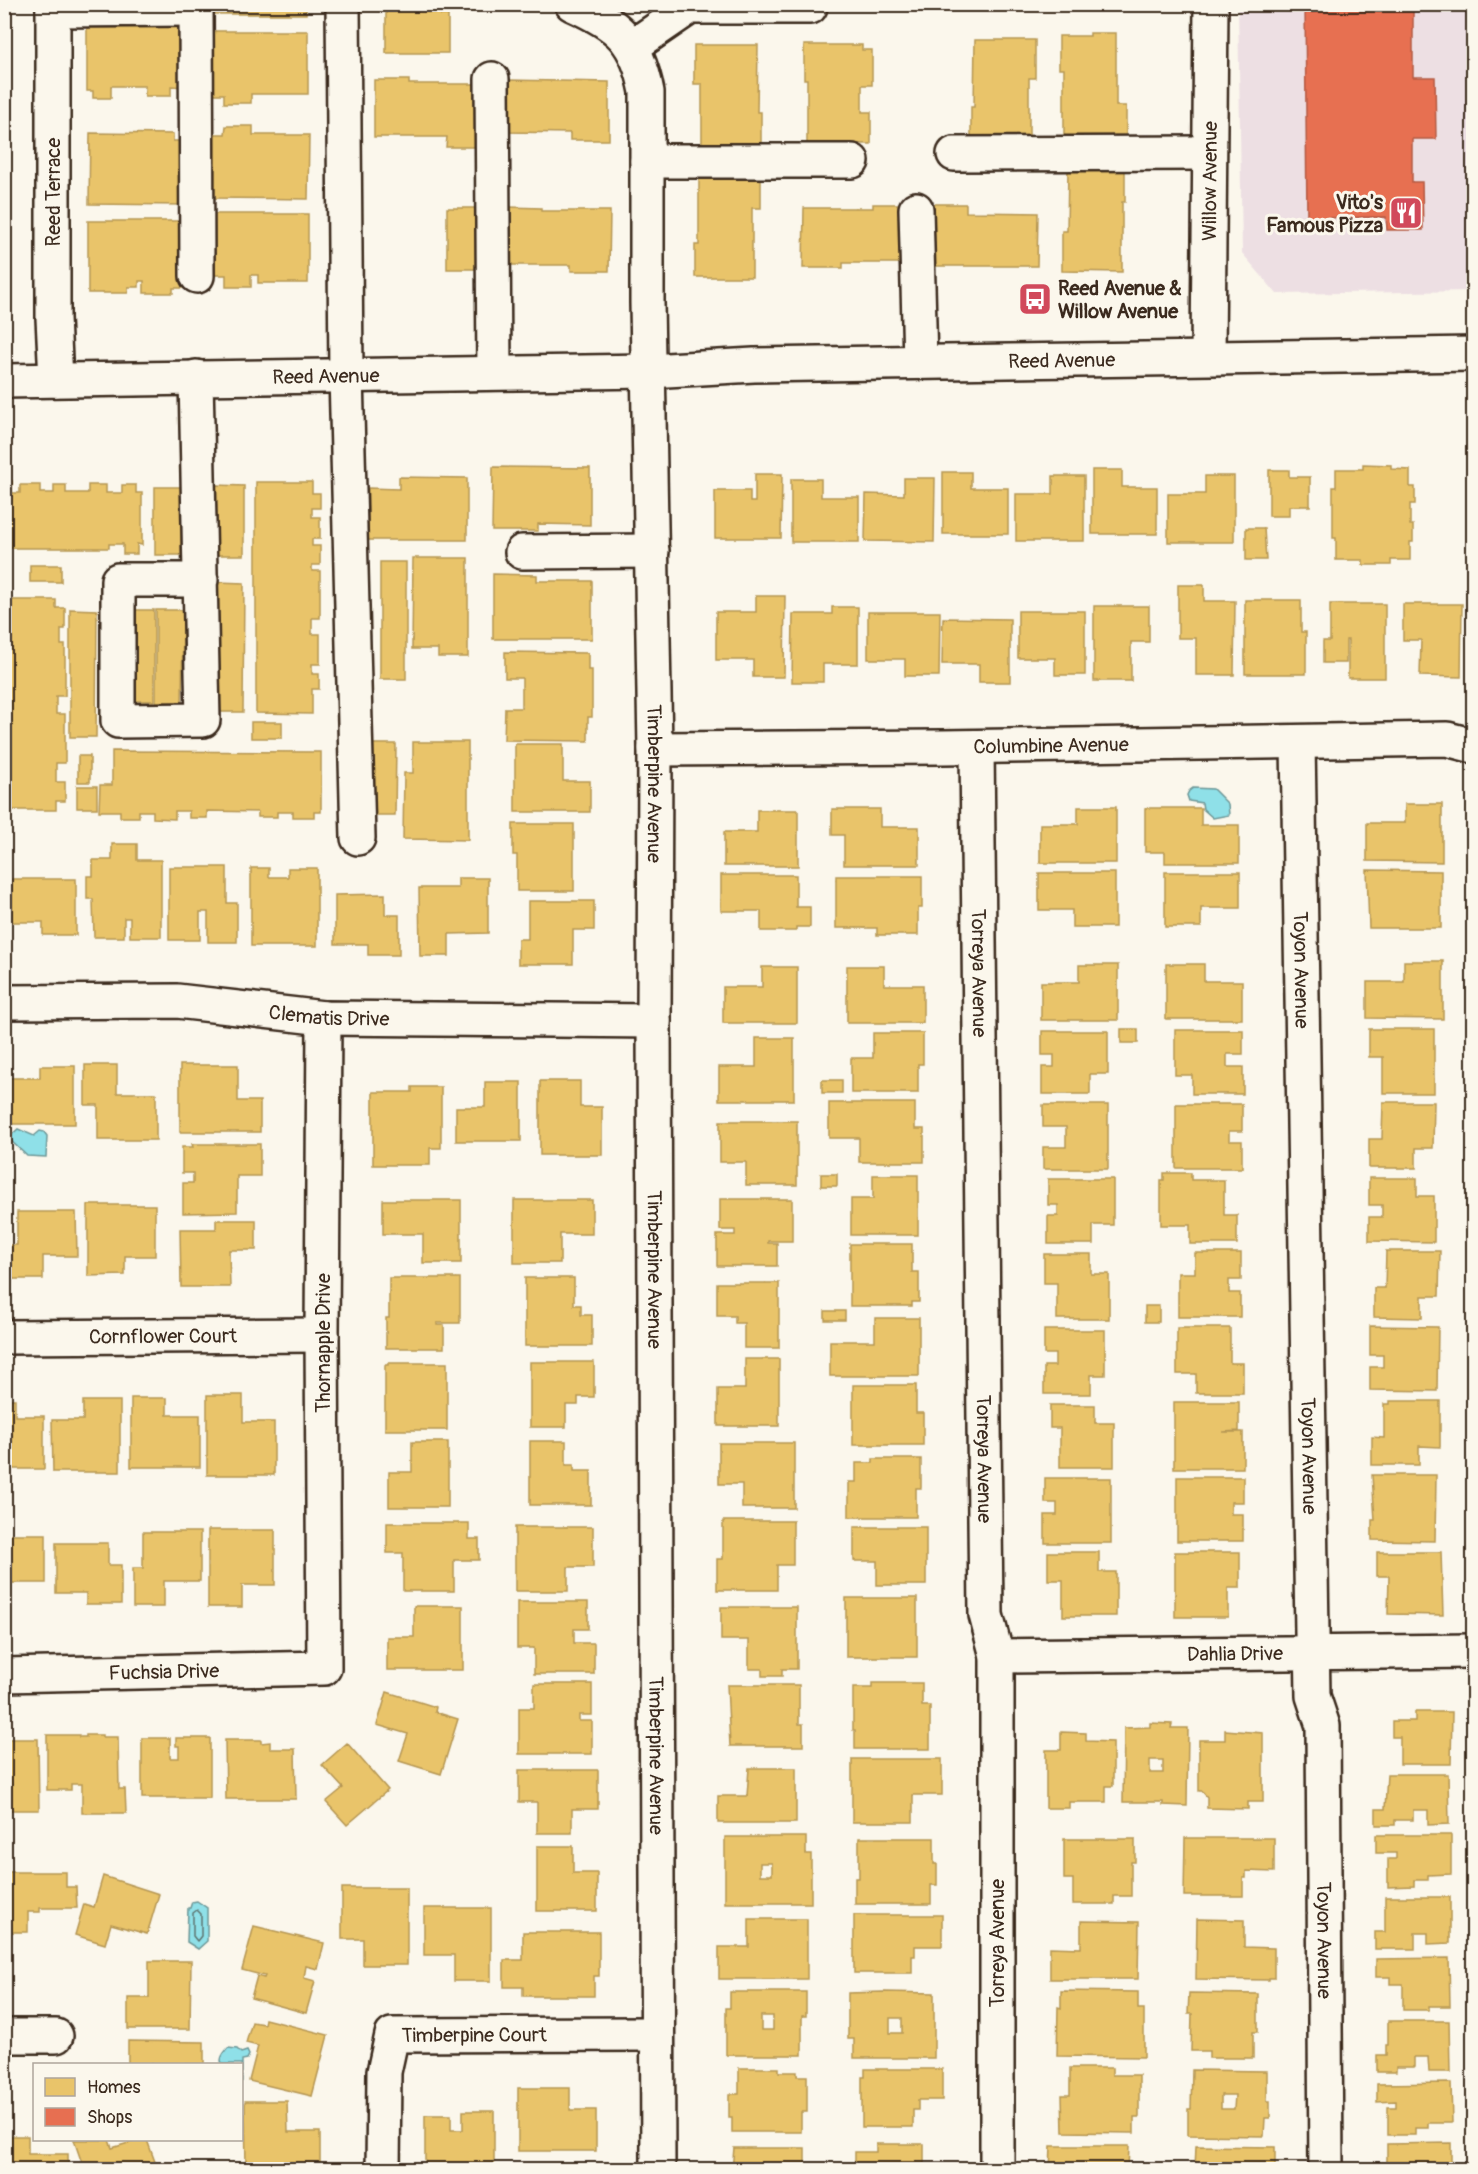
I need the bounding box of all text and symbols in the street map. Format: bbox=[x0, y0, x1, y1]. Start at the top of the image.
street label: Willow Avenue bbox=[1196, 121, 1223, 241]
street label: Reed Terrace bbox=[41, 137, 66, 246]
place label: Vito's Famous Pizza bbox=[1266, 190, 1383, 238]
restaurant icon: Vito's Famous Pizza bbox=[1388, 195, 1424, 231]
place label: Reed Avenue & Willow Avenue bbox=[1058, 276, 1182, 324]
bus stop icon: Reed Avenue & Willow Avenue bbox=[1017, 281, 1053, 317]
street label: Reed Avenue bbox=[1008, 347, 1116, 374]
street label: Reed Avenue bbox=[272, 363, 380, 389]
street label: Timberpine Avenue bbox=[642, 704, 668, 863]
street label: Columbine Avenue bbox=[973, 732, 1129, 759]
street label: Torreya Avenue bbox=[966, 909, 993, 1037]
street label: Toyon Avenue bbox=[1288, 911, 1315, 1029]
street label: Clematis Drive bbox=[267, 999, 390, 1031]
street label: Timberpine Avenue bbox=[642, 1190, 668, 1349]
street label: Thornapple Drive bbox=[311, 1273, 336, 1413]
street label: Cornflower Court bbox=[89, 1323, 238, 1349]
street label: Torreya Avenue bbox=[971, 1395, 998, 1523]
street label: Toyon Avenue bbox=[1296, 1397, 1323, 1515]
street label: Dahlia Drive bbox=[1187, 1641, 1283, 1667]
street label: Fuchsia Drive bbox=[108, 1658, 220, 1685]
street label: Timberpine Avenue bbox=[644, 1676, 669, 1835]
street label: Torreya Avenue bbox=[985, 1879, 1010, 2007]
street label: Toyon Avenue bbox=[1312, 1882, 1337, 1999]
street label: Timberpine Court bbox=[401, 2022, 548, 2047]
legend bbox=[33, 2063, 243, 2141]
text: Homes bbox=[87, 2076, 140, 2099]
text: Shops bbox=[87, 2106, 132, 2129]

